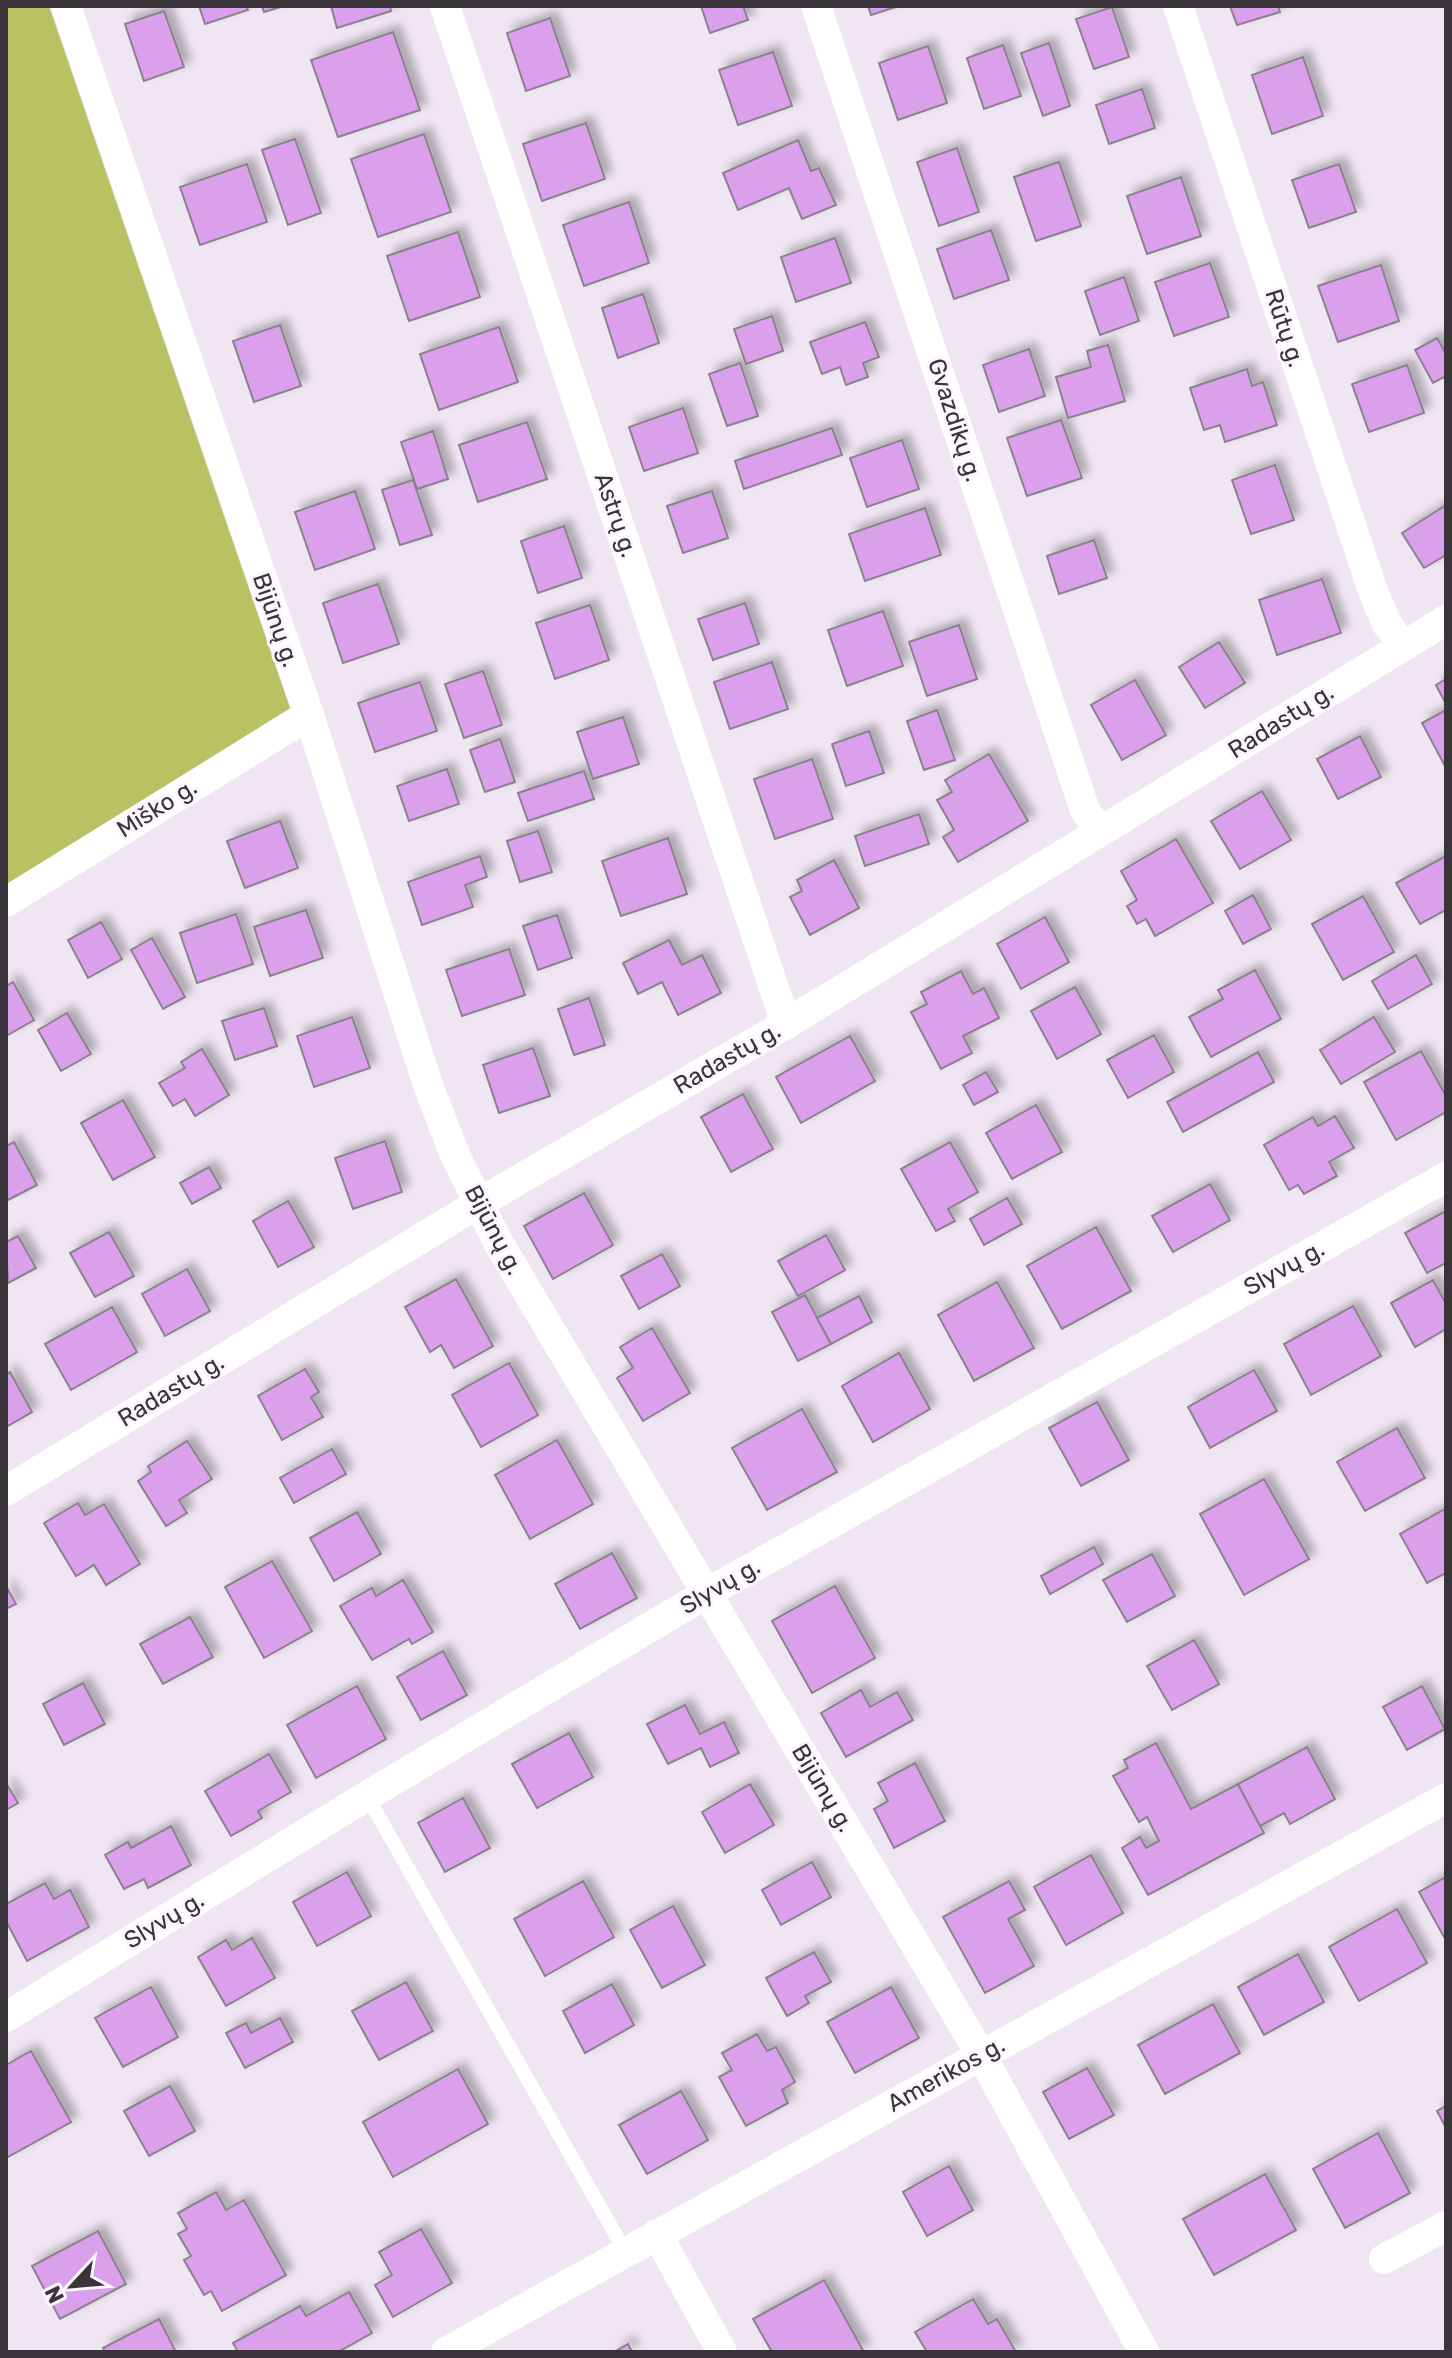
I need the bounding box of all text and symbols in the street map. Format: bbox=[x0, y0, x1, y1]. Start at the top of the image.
street label: Rūtų g. bbox=[1259, 286, 1311, 370]
street label: Gvazdikų g. bbox=[922, 355, 988, 485]
street label: Astrų g. bbox=[589, 469, 643, 561]
street label: Bijūnų g. bbox=[247, 569, 305, 671]
street label: Radastų g. bbox=[1223, 678, 1339, 764]
street label: Miško g. bbox=[112, 773, 202, 843]
street label: Radastų g. bbox=[669, 1016, 785, 1100]
street label: Bijūnų g. bbox=[459, 1180, 529, 1280]
street label: Slyvų g. bbox=[1239, 1234, 1329, 1302]
street label: Radastų g. bbox=[113, 1347, 229, 1433]
street label: Slyvų g. bbox=[675, 1552, 765, 1620]
street label: Bijūnų g. bbox=[786, 1739, 860, 1837]
street label: Slyvų g. bbox=[119, 1885, 209, 1955]
street label: Amerikos g. bbox=[882, 2030, 1010, 2118]
north arrow bbox=[32, 2246, 112, 2326]
text: N bbox=[39, 2282, 70, 2308]

